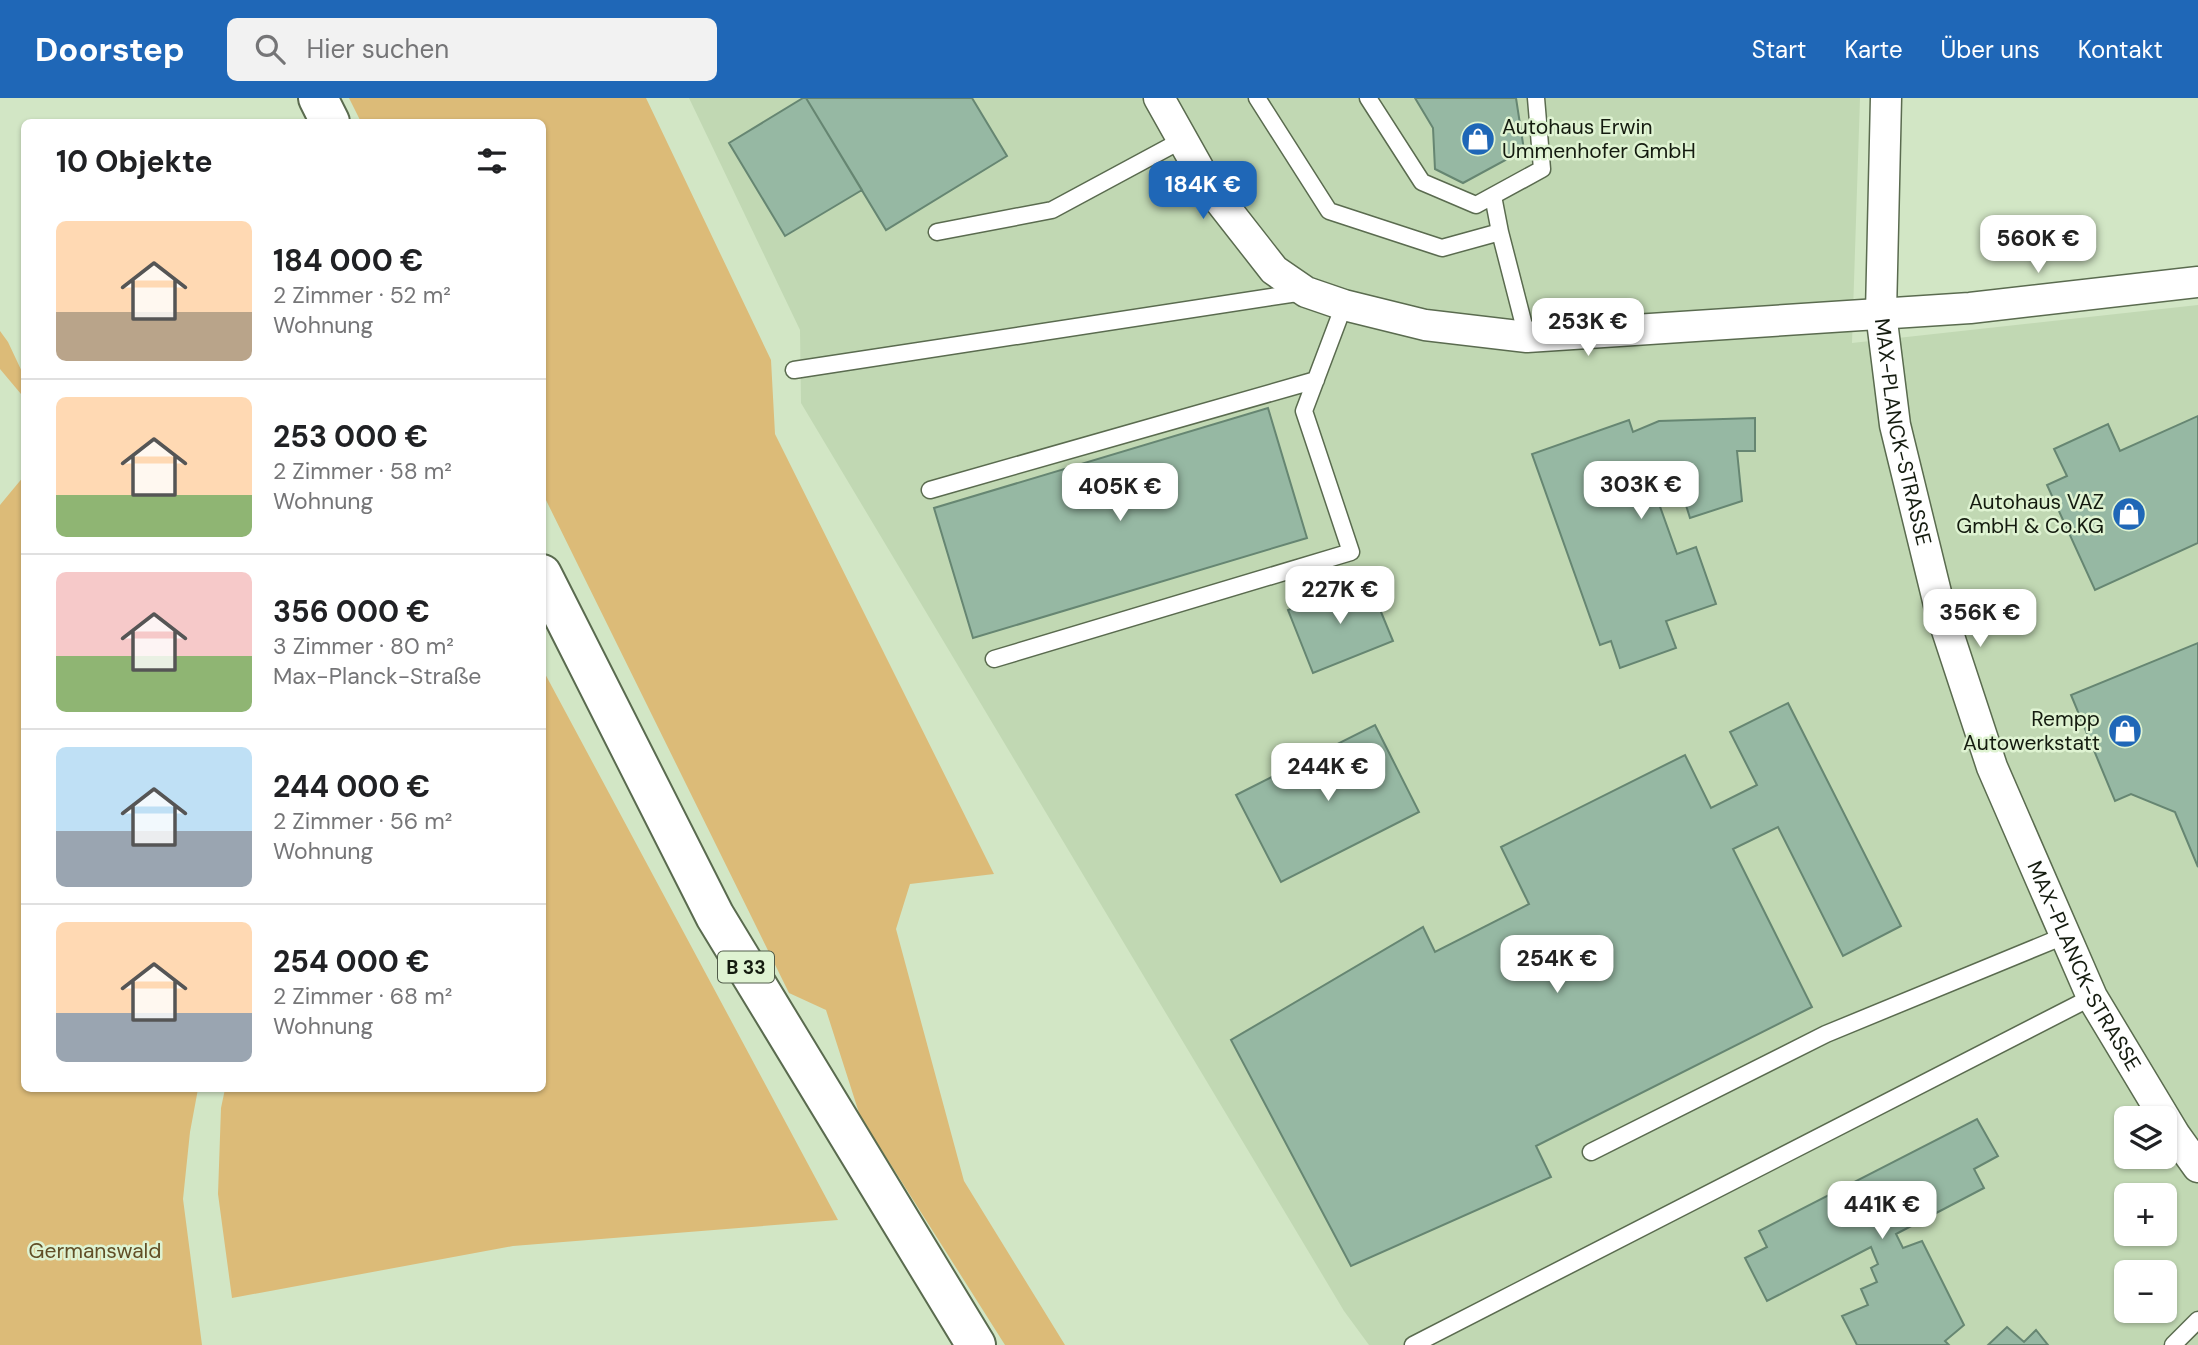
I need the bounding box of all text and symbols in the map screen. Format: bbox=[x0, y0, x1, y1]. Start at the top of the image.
search box bbox=[227, 18, 717, 81]
text: Doorstep bbox=[35, 28, 185, 71]
icon: search bbox=[251, 30, 289, 68]
text: Hier suchen bbox=[307, 32, 449, 66]
text: Start bbox=[1752, 34, 1806, 65]
text: Karte bbox=[1844, 34, 1903, 65]
text: Über uns bbox=[1941, 34, 2040, 65]
text: Kontakt bbox=[2078, 34, 2163, 65]
place label: Autohaus Erwin Ummenhofer GmbH bbox=[1502, 113, 1696, 165]
shop icon: Autohaus Erwin Ummenhofer GmbH bbox=[1459, 120, 1497, 158]
text: 10 Objekte bbox=[56, 142, 213, 181]
icon: filters bbox=[473, 142, 511, 180]
pin: 184K € bbox=[1146, 162, 1260, 221]
text: 184K € bbox=[1165, 169, 1241, 199]
pin: 560K € bbox=[1981, 216, 2095, 275]
text: 560K € bbox=[1996, 223, 2080, 253]
text: 184 000 € bbox=[273, 241, 424, 280]
icon: home bbox=[112, 249, 196, 333]
text: 2 Zimmer · 52 m² bbox=[273, 280, 451, 310]
pin: 253K € bbox=[1531, 299, 1645, 358]
text: 253K € bbox=[1548, 306, 1628, 336]
text: Wohnung bbox=[273, 310, 373, 340]
street label: MAX-PLANCK-STRASSE bbox=[1868, 317, 1938, 548]
text: 253 000 € bbox=[273, 417, 428, 456]
icon: home bbox=[112, 425, 196, 509]
text: 2 Zimmer · 58 m² bbox=[273, 456, 452, 486]
pin: 303K € bbox=[1584, 462, 1698, 521]
pin: 405K € bbox=[1063, 464, 1177, 523]
text: 303K € bbox=[1600, 469, 1682, 499]
text: 405K € bbox=[1078, 471, 1162, 501]
text: Wohnung bbox=[273, 486, 373, 516]
place label: Autohaus VAZ GmbH & Co.KG bbox=[1956, 488, 2104, 540]
shop icon: Autohaus VAZ GmbH & Co.KG bbox=[2110, 495, 2148, 533]
pin: 227K € bbox=[1283, 566, 1397, 626]
text: 227K € bbox=[1301, 574, 1379, 604]
pin: 356K € bbox=[1923, 589, 2037, 649]
text: 356 000 € bbox=[273, 592, 430, 631]
text: 356K € bbox=[1939, 597, 2021, 627]
icon: home bbox=[112, 600, 196, 684]
text: 3 Zimmer · 80 m² bbox=[273, 631, 454, 661]
text: Max-Planck-Straße bbox=[273, 661, 481, 691]
place label: Rempp Autowerkstatt bbox=[1963, 705, 2100, 757]
shop icon: Rempp Autowerkstatt bbox=[2106, 712, 2144, 750]
pin: 244K € bbox=[1271, 744, 1385, 803]
text: 244K € bbox=[1287, 751, 1369, 781]
text: 244 000 € bbox=[273, 767, 430, 806]
icon: home bbox=[112, 775, 196, 859]
text: 2 Zimmer · 56 m² bbox=[273, 806, 452, 836]
text: Wohnung bbox=[273, 836, 373, 866]
street label: MAX-PLANCK-STRASSE bbox=[2021, 857, 2147, 1076]
pin: 254K € bbox=[1500, 936, 1614, 995]
text: 254 000 € bbox=[273, 942, 430, 981]
text: 254K € bbox=[1516, 943, 1598, 973]
icon: home bbox=[112, 950, 196, 1034]
road number: B 33 bbox=[718, 952, 774, 982]
text: 2 Zimmer · 68 m² bbox=[273, 981, 452, 1011]
text: Wohnung bbox=[273, 1011, 373, 1041]
map controls bbox=[2114, 1106, 2177, 1323]
button: layers bbox=[2114, 1106, 2177, 1169]
pin: 441K € bbox=[1825, 1182, 1939, 1241]
button: + bbox=[2114, 1183, 2177, 1246]
text: 441K € bbox=[1844, 1189, 1920, 1219]
park label: Germanswald bbox=[29, 1237, 161, 1265]
button: − bbox=[2114, 1260, 2177, 1323]

